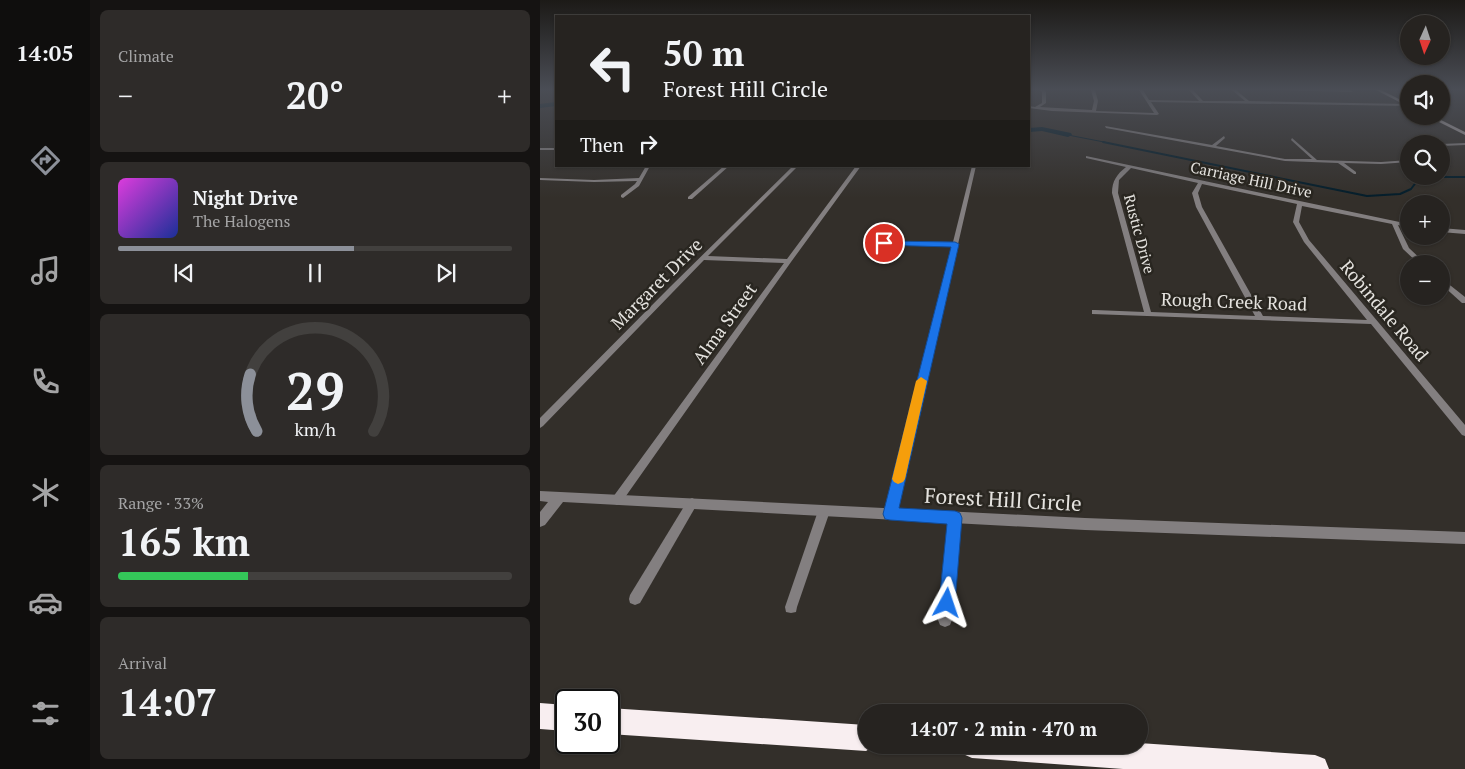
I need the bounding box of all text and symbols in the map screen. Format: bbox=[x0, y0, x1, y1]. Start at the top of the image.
north arrow bbox=[1400, 15, 1450, 65]
map controls bbox=[1400, 15, 1450, 305]
text: 50 m bbox=[663, 30, 744, 76]
icon: left bbox=[580, 35, 645, 100]
text: 14:05 bbox=[16, 38, 74, 67]
text: Climate bbox=[118, 45, 174, 67]
text: 20° bbox=[286, 70, 344, 120]
text: Forest Hill Circle bbox=[663, 74, 828, 103]
button: sound bbox=[1400, 75, 1450, 125]
text: − bbox=[118, 77, 133, 114]
text: + bbox=[497, 77, 512, 114]
icon: right bbox=[634, 130, 662, 158]
text: Then bbox=[580, 132, 624, 157]
button: search bbox=[1400, 135, 1450, 185]
icon: directions bbox=[28, 143, 63, 178]
street label: Carriage Hill Drive bbox=[1189, 156, 1314, 202]
text: Night Drive bbox=[193, 185, 298, 210]
street label: Rustic Drive bbox=[1120, 192, 1160, 276]
button: + bbox=[1400, 195, 1450, 245]
text: The Halogens bbox=[193, 210, 291, 232]
pin bbox=[863, 222, 905, 264]
icon: arrive bbox=[870, 229, 898, 257]
street label: Margaret Drive bbox=[605, 232, 707, 334]
icon: music bbox=[28, 253, 63, 288]
street label: Robindale Road bbox=[1335, 255, 1434, 366]
button: − bbox=[1400, 255, 1450, 305]
icon: previous bbox=[170, 259, 198, 287]
icon: pause bbox=[301, 259, 329, 287]
icon: next bbox=[432, 259, 460, 287]
street label: Alma Street bbox=[687, 278, 762, 369]
street label: Rough Creek Road bbox=[1161, 286, 1308, 316]
text: 29 bbox=[286, 356, 344, 425]
icon: phone bbox=[28, 364, 63, 399]
text: km/h bbox=[294, 417, 336, 441]
icon: climate bbox=[28, 475, 63, 510]
street label: Forest Hill Circle bbox=[924, 481, 1082, 517]
text: Range · 33% bbox=[118, 492, 204, 514]
text: 165 km bbox=[118, 517, 250, 567]
position arrow bbox=[920, 576, 972, 628]
icon: car bbox=[28, 585, 63, 620]
text: Arrival bbox=[118, 652, 167, 674]
text: 14:07 bbox=[118, 677, 217, 727]
speed limit sign: 30 bbox=[555, 689, 620, 754]
icon: filters bbox=[28, 696, 63, 731]
text: 14:07 · 2 min · 470 m bbox=[909, 716, 1097, 741]

